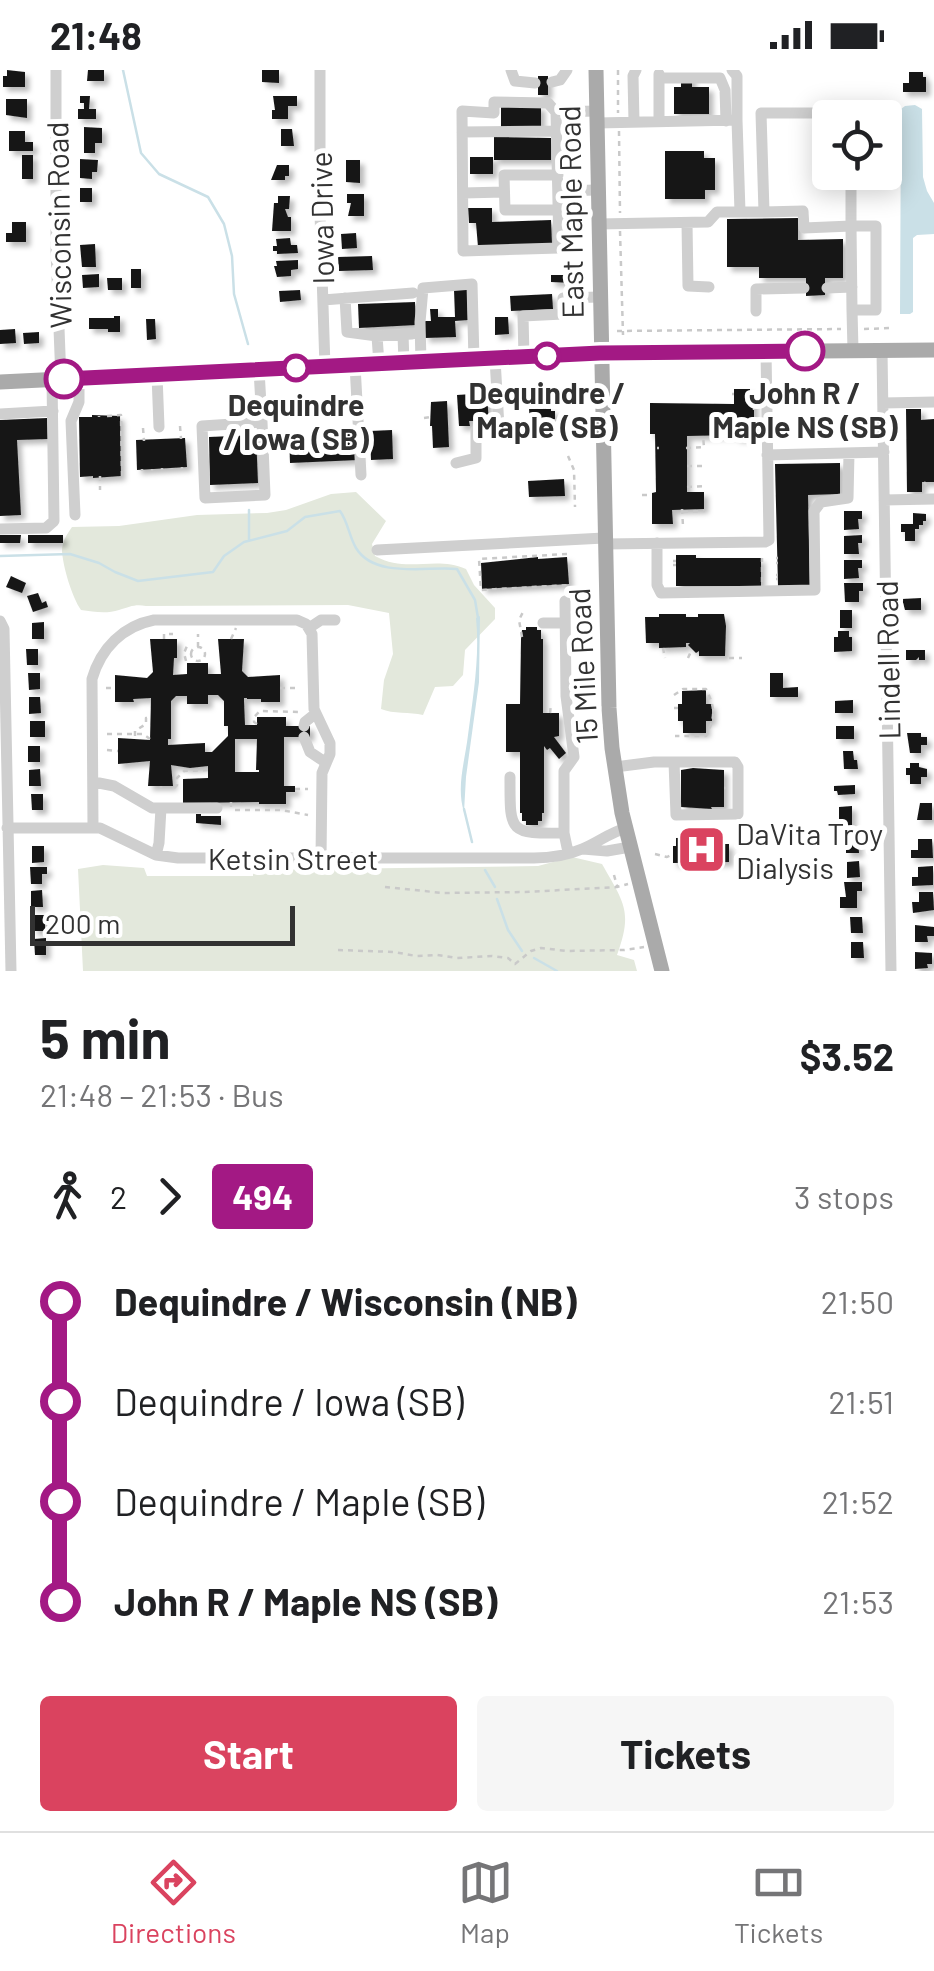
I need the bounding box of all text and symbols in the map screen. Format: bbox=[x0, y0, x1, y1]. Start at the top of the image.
text: 21:48 bbox=[50, 12, 142, 58]
map controls bbox=[812, 100, 902, 190]
button: locate bbox=[812, 100, 902, 190]
street label: East Maple Road bbox=[550, 105, 590, 319]
street label: Wisconsin Road bbox=[38, 121, 78, 329]
street label: Iowa Drive bbox=[302, 151, 340, 285]
marker: John R / Maple NS (SB) bbox=[786, 332, 824, 370]
marker: Dequindre / Maple (SB) bbox=[534, 343, 560, 369]
marker: Dequindre / Iowa (SB) bbox=[283, 355, 309, 381]
unlabelled marker bbox=[45, 360, 83, 398]
place label: Dequindre / Maple (SB) bbox=[469, 374, 625, 444]
place label: John R / Maple NS (SB) bbox=[712, 374, 898, 444]
place label: Dequindre / Iowa (SB) bbox=[223, 386, 369, 456]
street label: Lindell Road bbox=[868, 580, 906, 740]
street label: 15 Mile Road bbox=[560, 587, 604, 745]
place label: DaVita Troy Dialysis bbox=[736, 815, 883, 885]
hospital icon: DaVita Troy Dialysis bbox=[675, 824, 727, 876]
street label: Ketsin Street bbox=[208, 840, 378, 876]
scale bar bbox=[30, 901, 295, 946]
text: 200 m bbox=[45, 906, 120, 940]
text: 5 min bbox=[40, 1004, 171, 1070]
text: $3.52 bbox=[800, 1033, 894, 1079]
text: 21:48 – 21:53 · Bus bbox=[40, 1075, 284, 1113]
icon: walk bbox=[40, 1169, 95, 1224]
icon: forward bbox=[142, 1169, 197, 1224]
text: 494 bbox=[232, 1175, 293, 1217]
text: 2 bbox=[110, 1177, 127, 1215]
text: 3 stops bbox=[794, 1177, 894, 1215]
text: Dequindre / Wisconsin (NB) bbox=[114, 1278, 577, 1324]
text: 21:50 bbox=[821, 1282, 894, 1320]
text: Dequindre / Iowa (SB) bbox=[114, 1378, 464, 1424]
text: 21:51 bbox=[828, 1382, 894, 1420]
text: Dequindre / Maple (SB) bbox=[114, 1478, 484, 1524]
text: 21:52 bbox=[822, 1482, 894, 1520]
text: John R / Maple NS (SB) bbox=[114, 1578, 497, 1624]
text: 21:53 bbox=[822, 1582, 894, 1620]
button: Start bbox=[40, 1696, 457, 1811]
button: Tickets bbox=[477, 1696, 894, 1811]
tab: Directions bbox=[111, 1855, 236, 1949]
tab: Map bbox=[458, 1855, 513, 1949]
tab: Tickets bbox=[734, 1855, 823, 1949]

